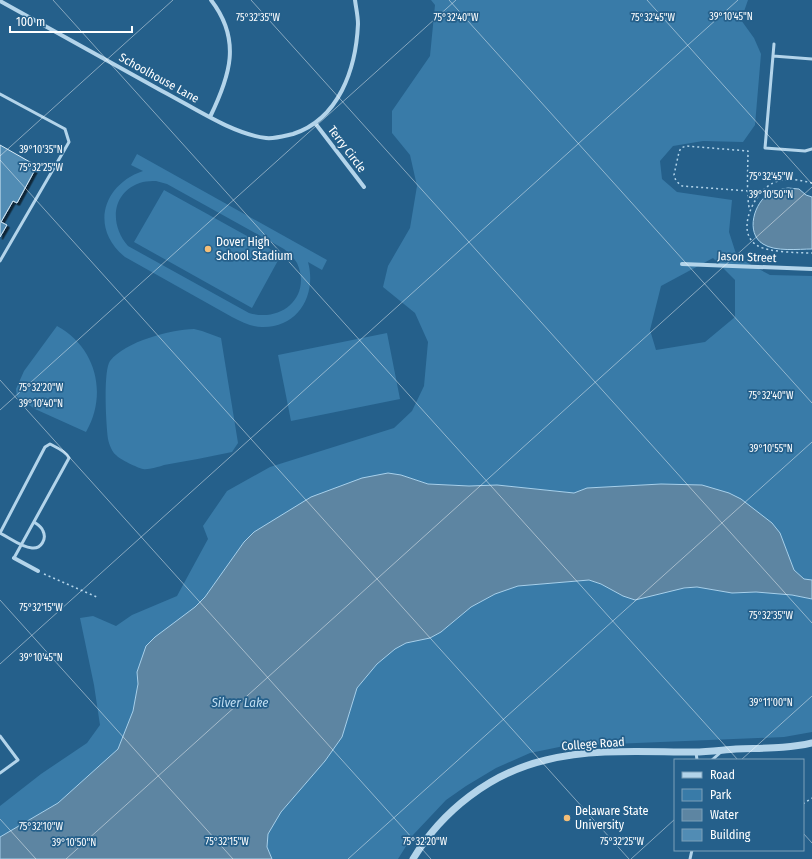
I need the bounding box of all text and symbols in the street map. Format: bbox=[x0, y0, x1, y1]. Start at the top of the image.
scale bar bbox=[10, 8, 132, 34]
text: 39°10'45"N bbox=[709, 11, 753, 23]
text: 75°32'35"W bbox=[236, 12, 281, 24]
text: 75°32'40"W bbox=[434, 12, 479, 24]
text: 75°32'45"W bbox=[631, 12, 675, 24]
text: 100 m bbox=[16, 15, 45, 29]
street label: Schoolhouse Lane bbox=[117, 50, 202, 106]
street label: Terry Circle bbox=[325, 123, 369, 175]
text: 39°10'35"N bbox=[19, 144, 63, 156]
text: 75°32'25"W bbox=[19, 162, 63, 174]
text: 75°32'45"W bbox=[749, 171, 793, 183]
text: 39°10'50"N bbox=[749, 189, 793, 201]
place label: Dover High School Stadium bbox=[216, 235, 293, 263]
marker: Dover High School Stadium bbox=[203, 244, 213, 254]
street label: Jason Street bbox=[717, 249, 777, 265]
text: 75°32'20"W bbox=[19, 382, 64, 394]
text: 75°32'40"W bbox=[749, 390, 794, 402]
text: 39°10'40"N bbox=[19, 398, 63, 410]
text: 39°10'55"N bbox=[749, 443, 793, 455]
text: 75°32'15"W bbox=[19, 602, 63, 614]
text: 75°32'35"W bbox=[749, 610, 794, 622]
text: 39°10'45"N bbox=[19, 652, 63, 664]
water label: Silver Lake bbox=[210, 695, 269, 710]
text: 39°11'00"N bbox=[749, 697, 793, 709]
street label: College Road bbox=[561, 735, 625, 753]
legend bbox=[674, 759, 804, 851]
text: Road bbox=[710, 768, 735, 782]
text: Park bbox=[710, 788, 732, 802]
place label: Delaware State University bbox=[575, 804, 648, 832]
text: Water bbox=[710, 808, 739, 822]
marker: Delaware State University bbox=[562, 813, 572, 823]
text: 75°32'10"W bbox=[19, 821, 64, 833]
text: Building bbox=[710, 828, 751, 842]
text: 75°32'15"W bbox=[205, 836, 249, 848]
text: 75°32'20"W bbox=[403, 836, 448, 848]
text: 75°32'25"W bbox=[600, 836, 644, 848]
text: 39°10'50"N bbox=[52, 837, 96, 849]

